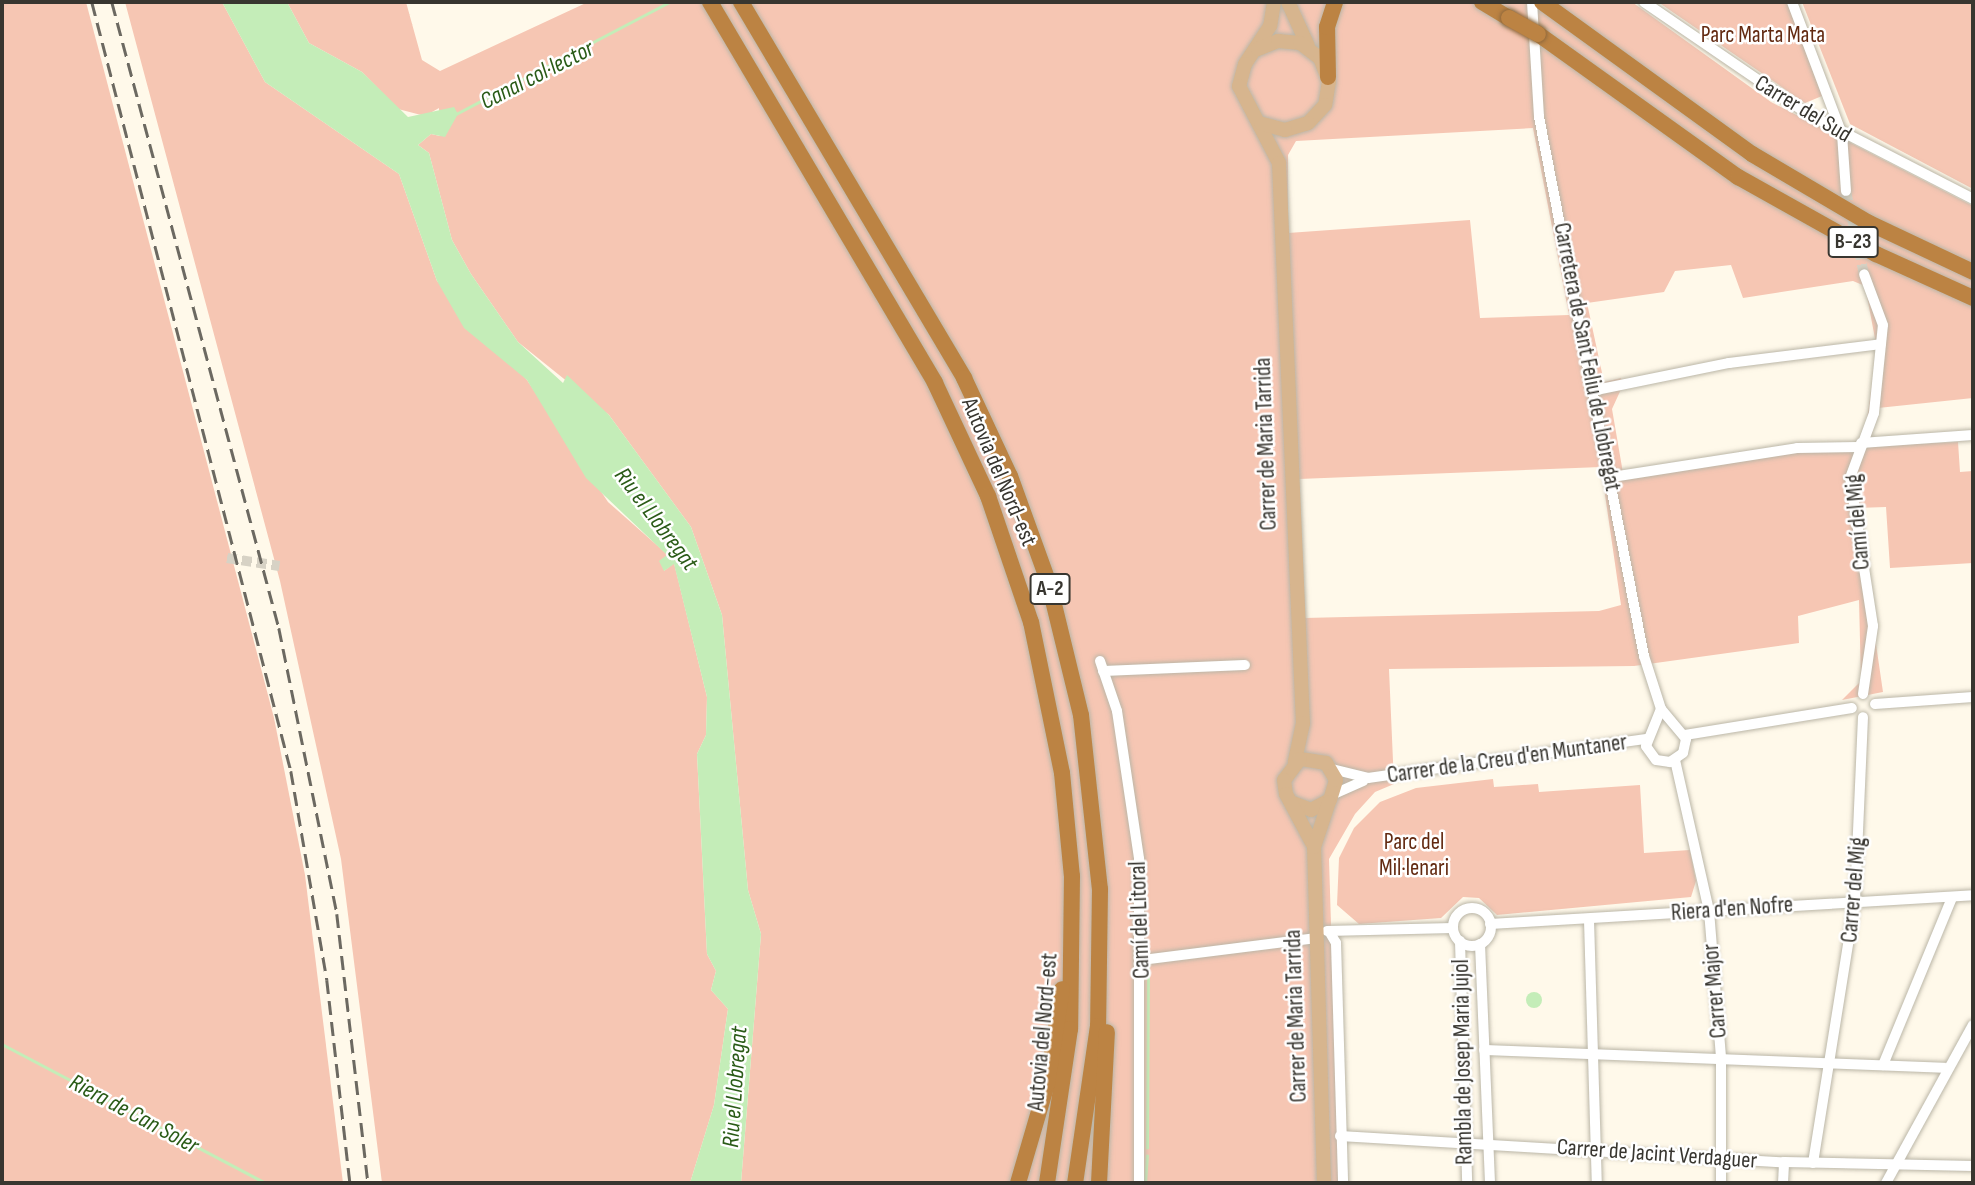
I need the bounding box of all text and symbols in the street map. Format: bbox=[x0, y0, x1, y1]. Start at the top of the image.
park label: Parc Marta Mata bbox=[1701, 21, 1825, 49]
water label: Canal col·lector bbox=[475, 34, 599, 116]
street label: Carrer del Sud bbox=[1750, 69, 1856, 149]
street label: Carretera de Sant Feliu de Llobregat bbox=[1547, 220, 1627, 494]
road number: B-23 bbox=[1827, 224, 1879, 260]
street label: Carrer de Maria Tarrida bbox=[1249, 357, 1283, 531]
street label: Autovia del Nord-est bbox=[955, 394, 1043, 550]
water label: Riu el Llobregat bbox=[608, 462, 704, 576]
street label: Camí del Mig bbox=[1840, 473, 1876, 571]
road number: A-2 bbox=[1029, 572, 1071, 606]
street label: Carrer de la Creu d'en Muntaner bbox=[1385, 729, 1629, 789]
park label: Parc del Mil·lenari bbox=[1379, 828, 1449, 882]
street label: Carrer del Mig bbox=[1836, 836, 1872, 944]
street label: Camí del Litoral bbox=[1124, 861, 1156, 979]
street label: Riera d'en Nofre bbox=[1670, 891, 1794, 927]
street label: Carrer de Maria Tarrida bbox=[1279, 929, 1313, 1103]
street label: Carrer Major bbox=[1697, 943, 1733, 1039]
street label: Autovia del Nord-est bbox=[1022, 952, 1064, 1112]
street label: Rambla de Josep Maria Jujol bbox=[1447, 959, 1479, 1165]
water label: Riu el Llobregat bbox=[716, 1026, 754, 1148]
water label: Riera de Can Soler bbox=[64, 1068, 204, 1160]
street label: Carrer de Jacint Verdaguer bbox=[1556, 1133, 1758, 1175]

